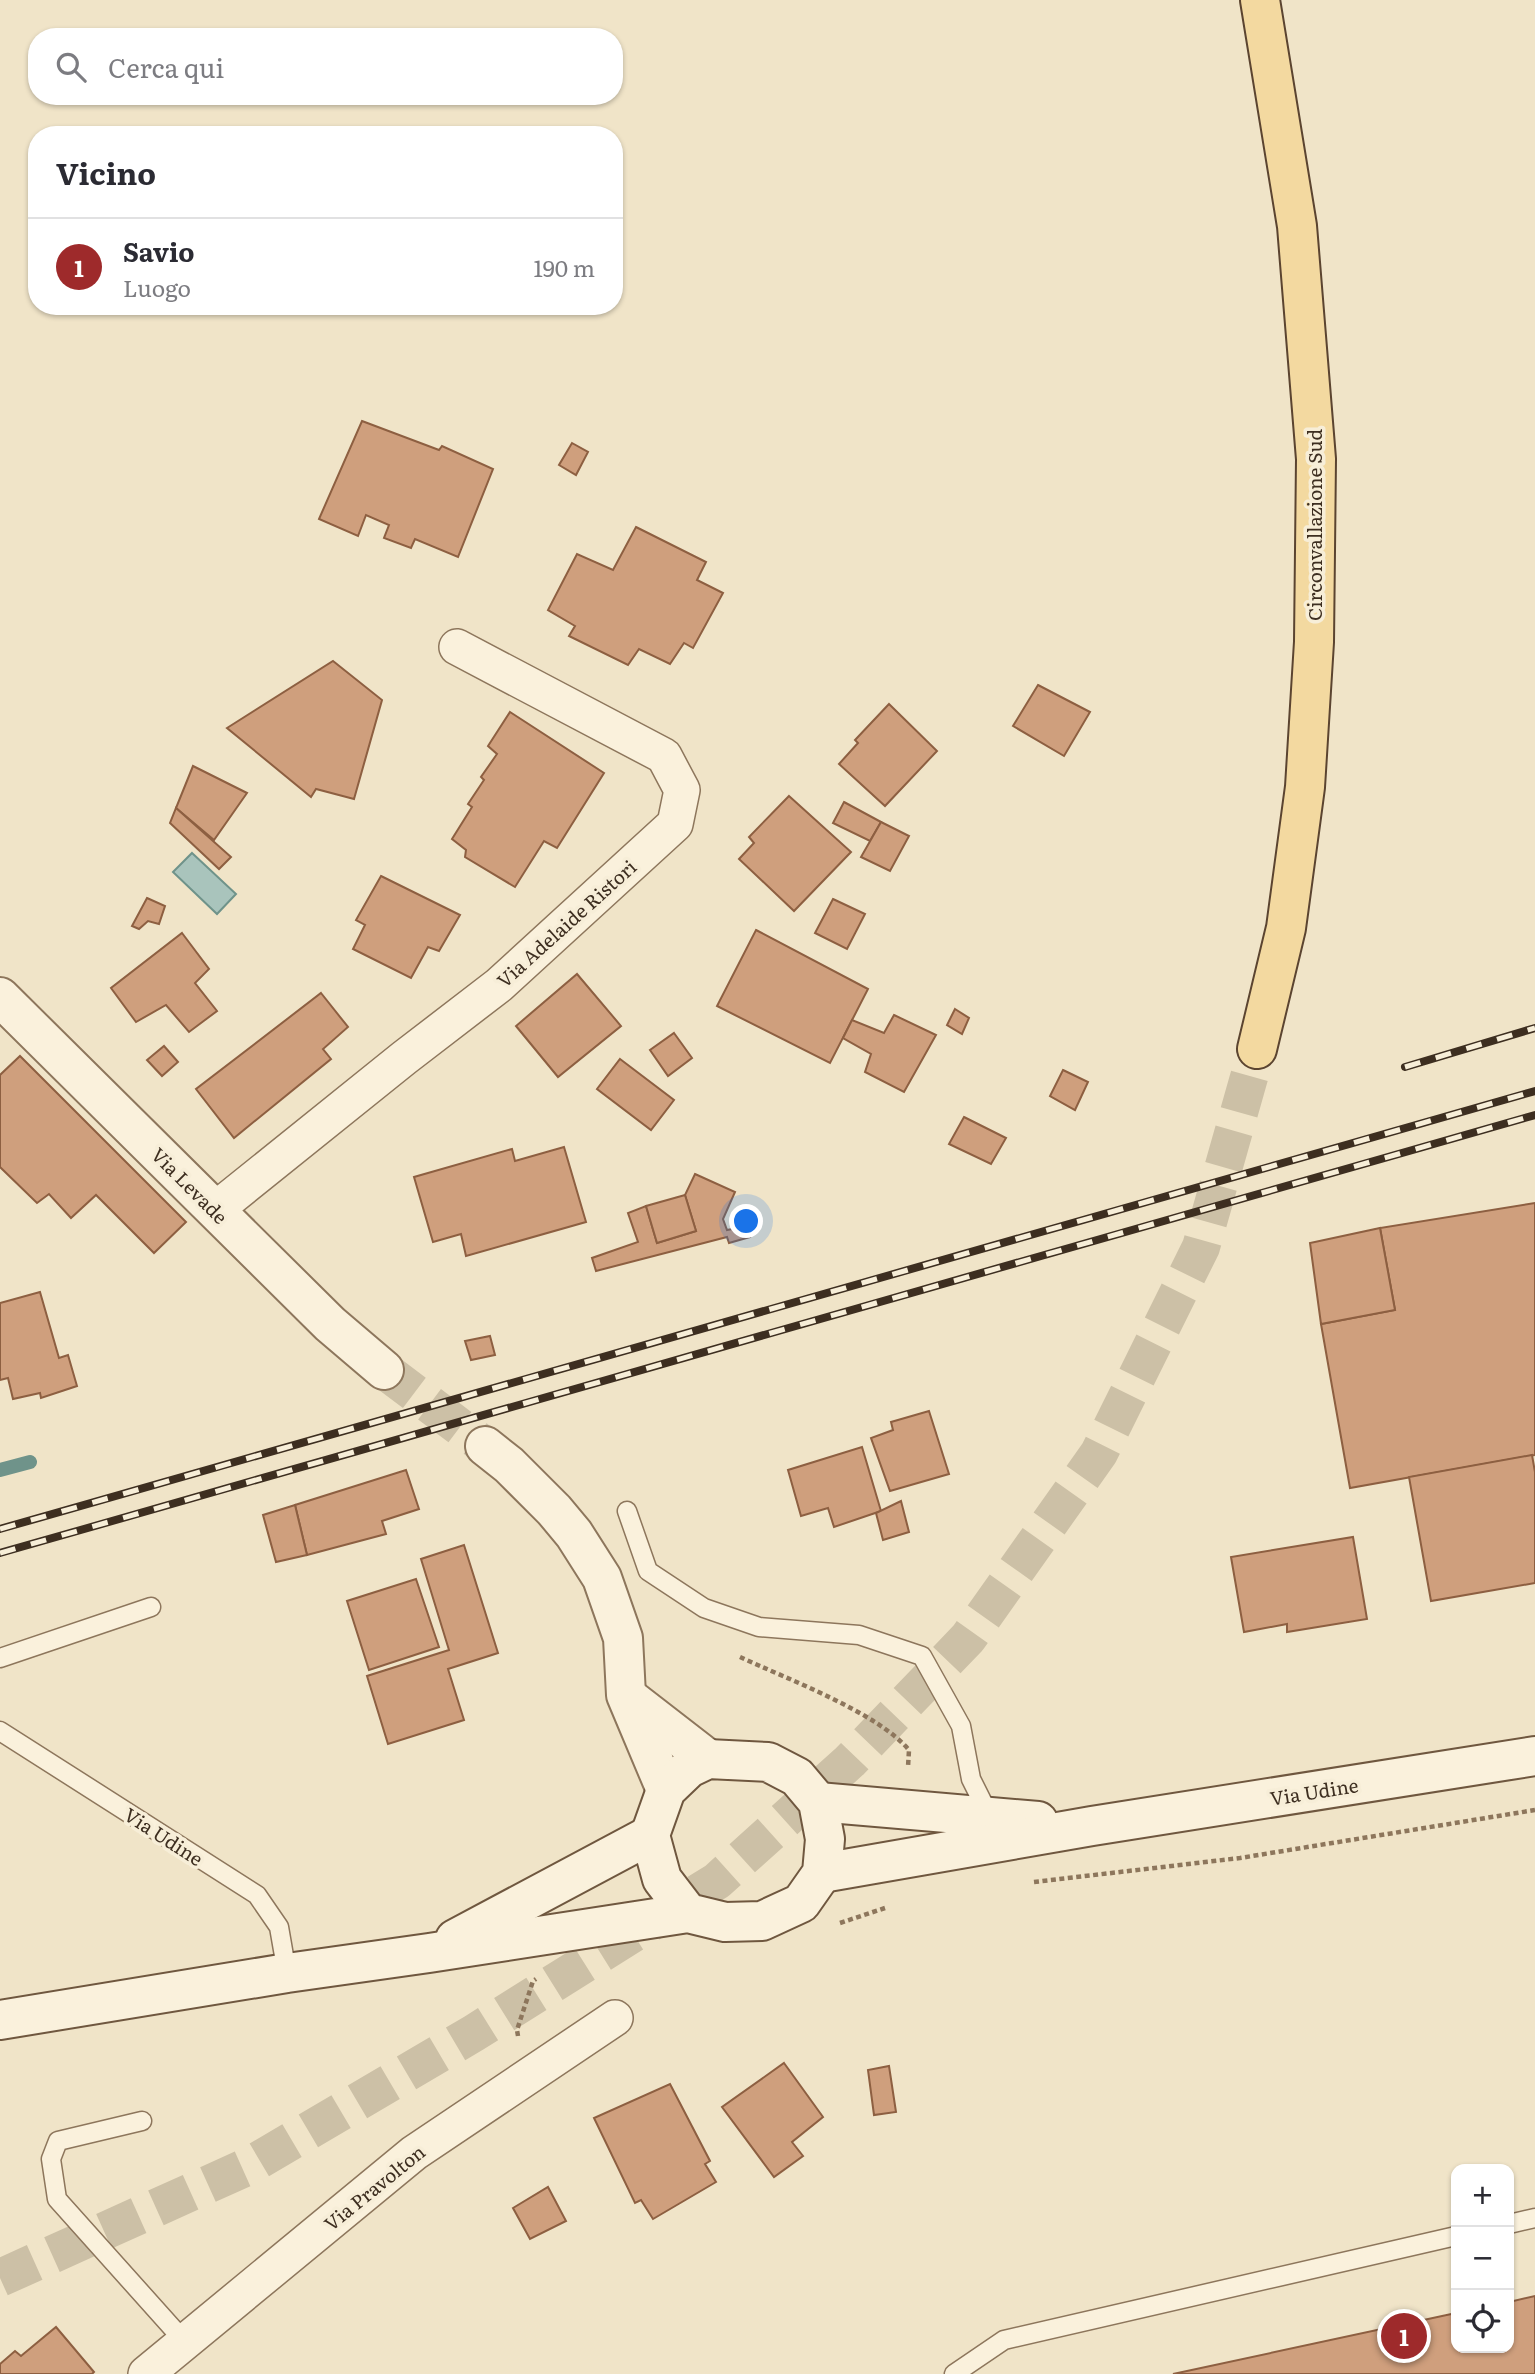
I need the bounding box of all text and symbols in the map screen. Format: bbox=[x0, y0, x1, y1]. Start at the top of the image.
search box bbox=[28, 28, 623, 105]
text: Cerca qui bbox=[108, 47, 224, 86]
icon: search bbox=[52, 48, 90, 86]
text: Vicino bbox=[56, 150, 156, 194]
text: Savio bbox=[123, 231, 194, 270]
text: 1 bbox=[74, 250, 84, 284]
text: 190 m bbox=[533, 250, 595, 284]
text: Luogo bbox=[123, 270, 191, 304]
street label: Circonvallazione Sud bbox=[1300, 429, 1328, 621]
street label: Via Adelaide Ristori bbox=[490, 853, 642, 993]
street label: Via Levade bbox=[145, 1140, 235, 1230]
your location bbox=[729, 1204, 763, 1238]
street label: Via Udine bbox=[1268, 1770, 1360, 1812]
street label: Via Udine bbox=[119, 1800, 209, 1872]
street label: Via Pravolton bbox=[317, 2137, 431, 2237]
map controls bbox=[1451, 2164, 1514, 2353]
button: + bbox=[1451, 2164, 1514, 2227]
button: − bbox=[1451, 2227, 1514, 2290]
button: locate bbox=[1451, 2290, 1514, 2353]
pin: 1 bbox=[1381, 2310, 1427, 2362]

